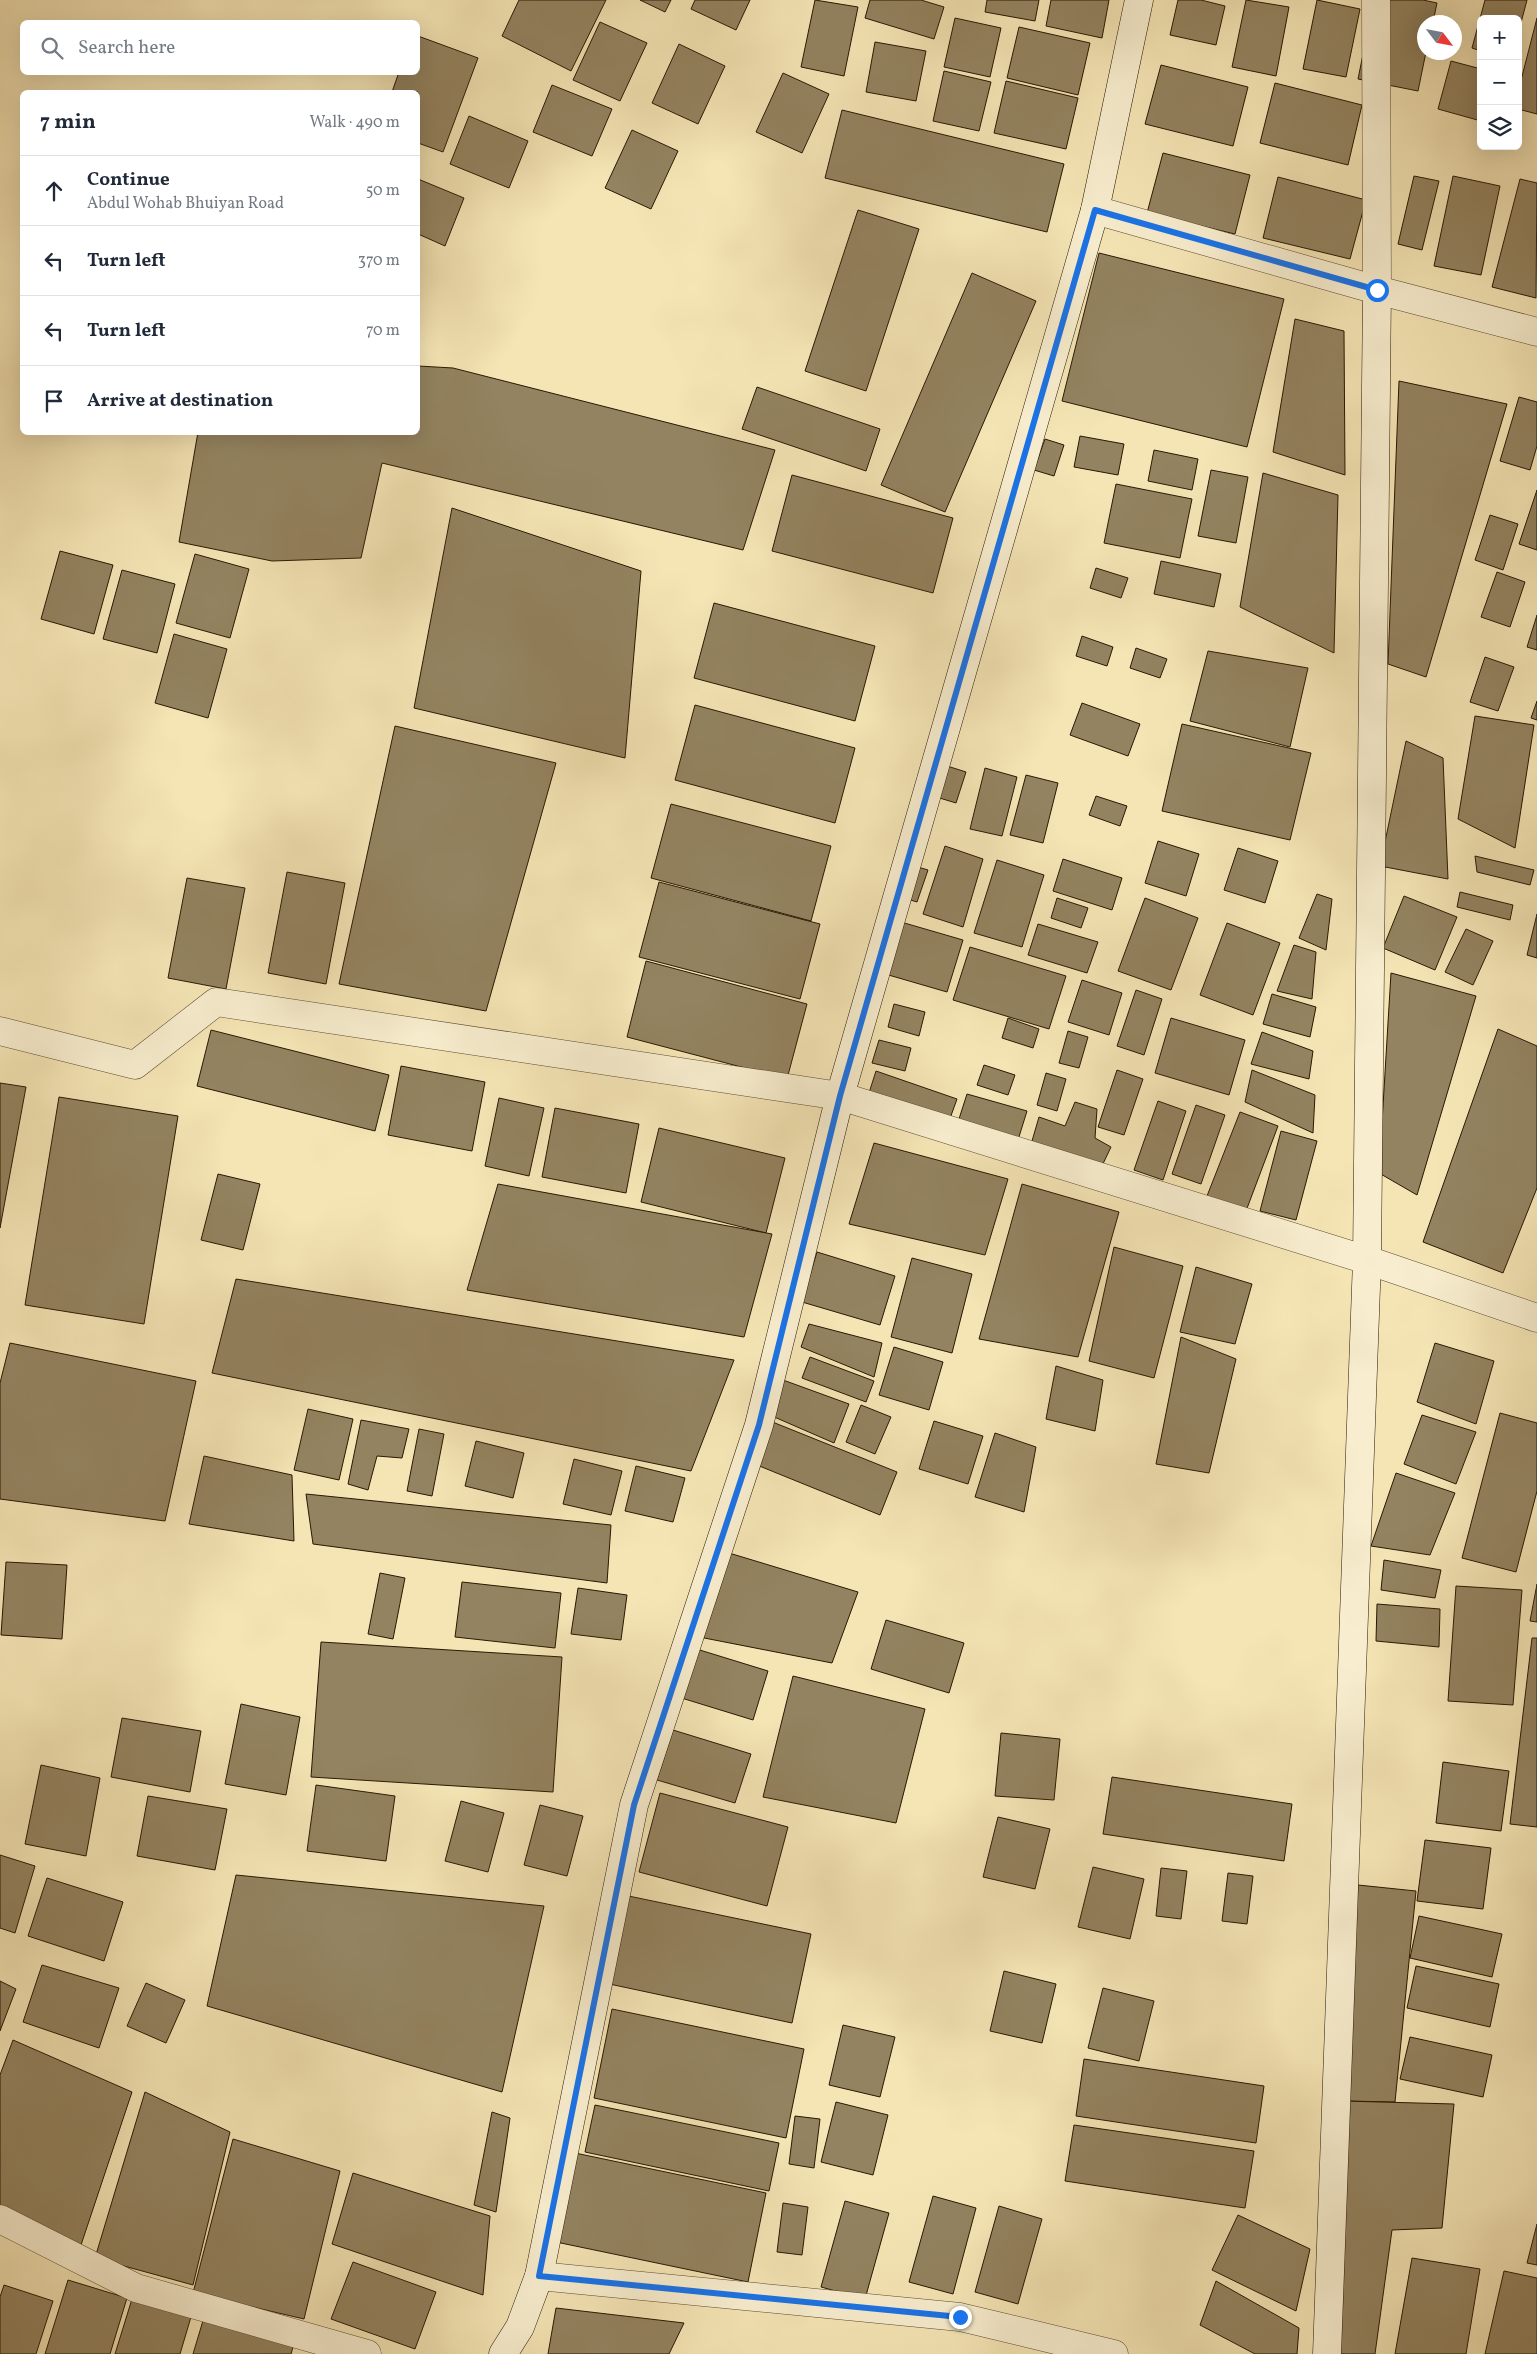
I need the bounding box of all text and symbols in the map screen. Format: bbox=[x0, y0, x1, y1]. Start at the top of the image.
north arrow bbox=[1417, 15, 1462, 60]
map controls bbox=[1477, 15, 1522, 150]
button: + bbox=[1477, 15, 1522, 60]
search box bbox=[20, 20, 420, 75]
icon: search bbox=[38, 34, 66, 62]
text: Search here bbox=[78, 35, 175, 61]
button: − bbox=[1477, 60, 1522, 105]
button: layers bbox=[1477, 105, 1522, 150]
text: 7 min bbox=[40, 108, 96, 137]
text: Walk · 490 m bbox=[309, 112, 400, 134]
text: Continue bbox=[87, 167, 170, 193]
icon: ahead bbox=[40, 177, 68, 205]
text: 50 m bbox=[366, 180, 400, 202]
text: Abdul Wohab Bhuiyan Road bbox=[87, 193, 284, 215]
icon: left bbox=[40, 247, 68, 275]
text: Turn left bbox=[87, 248, 166, 274]
text: 370 m bbox=[358, 250, 400, 272]
route start bbox=[1366, 279, 1389, 302]
icon: left bbox=[40, 317, 68, 345]
text: Turn left bbox=[87, 318, 166, 344]
text: 70 m bbox=[366, 320, 400, 342]
icon: arrive bbox=[40, 387, 68, 415]
text: Arrive at destination bbox=[87, 388, 273, 414]
route end bbox=[949, 2306, 972, 2329]

